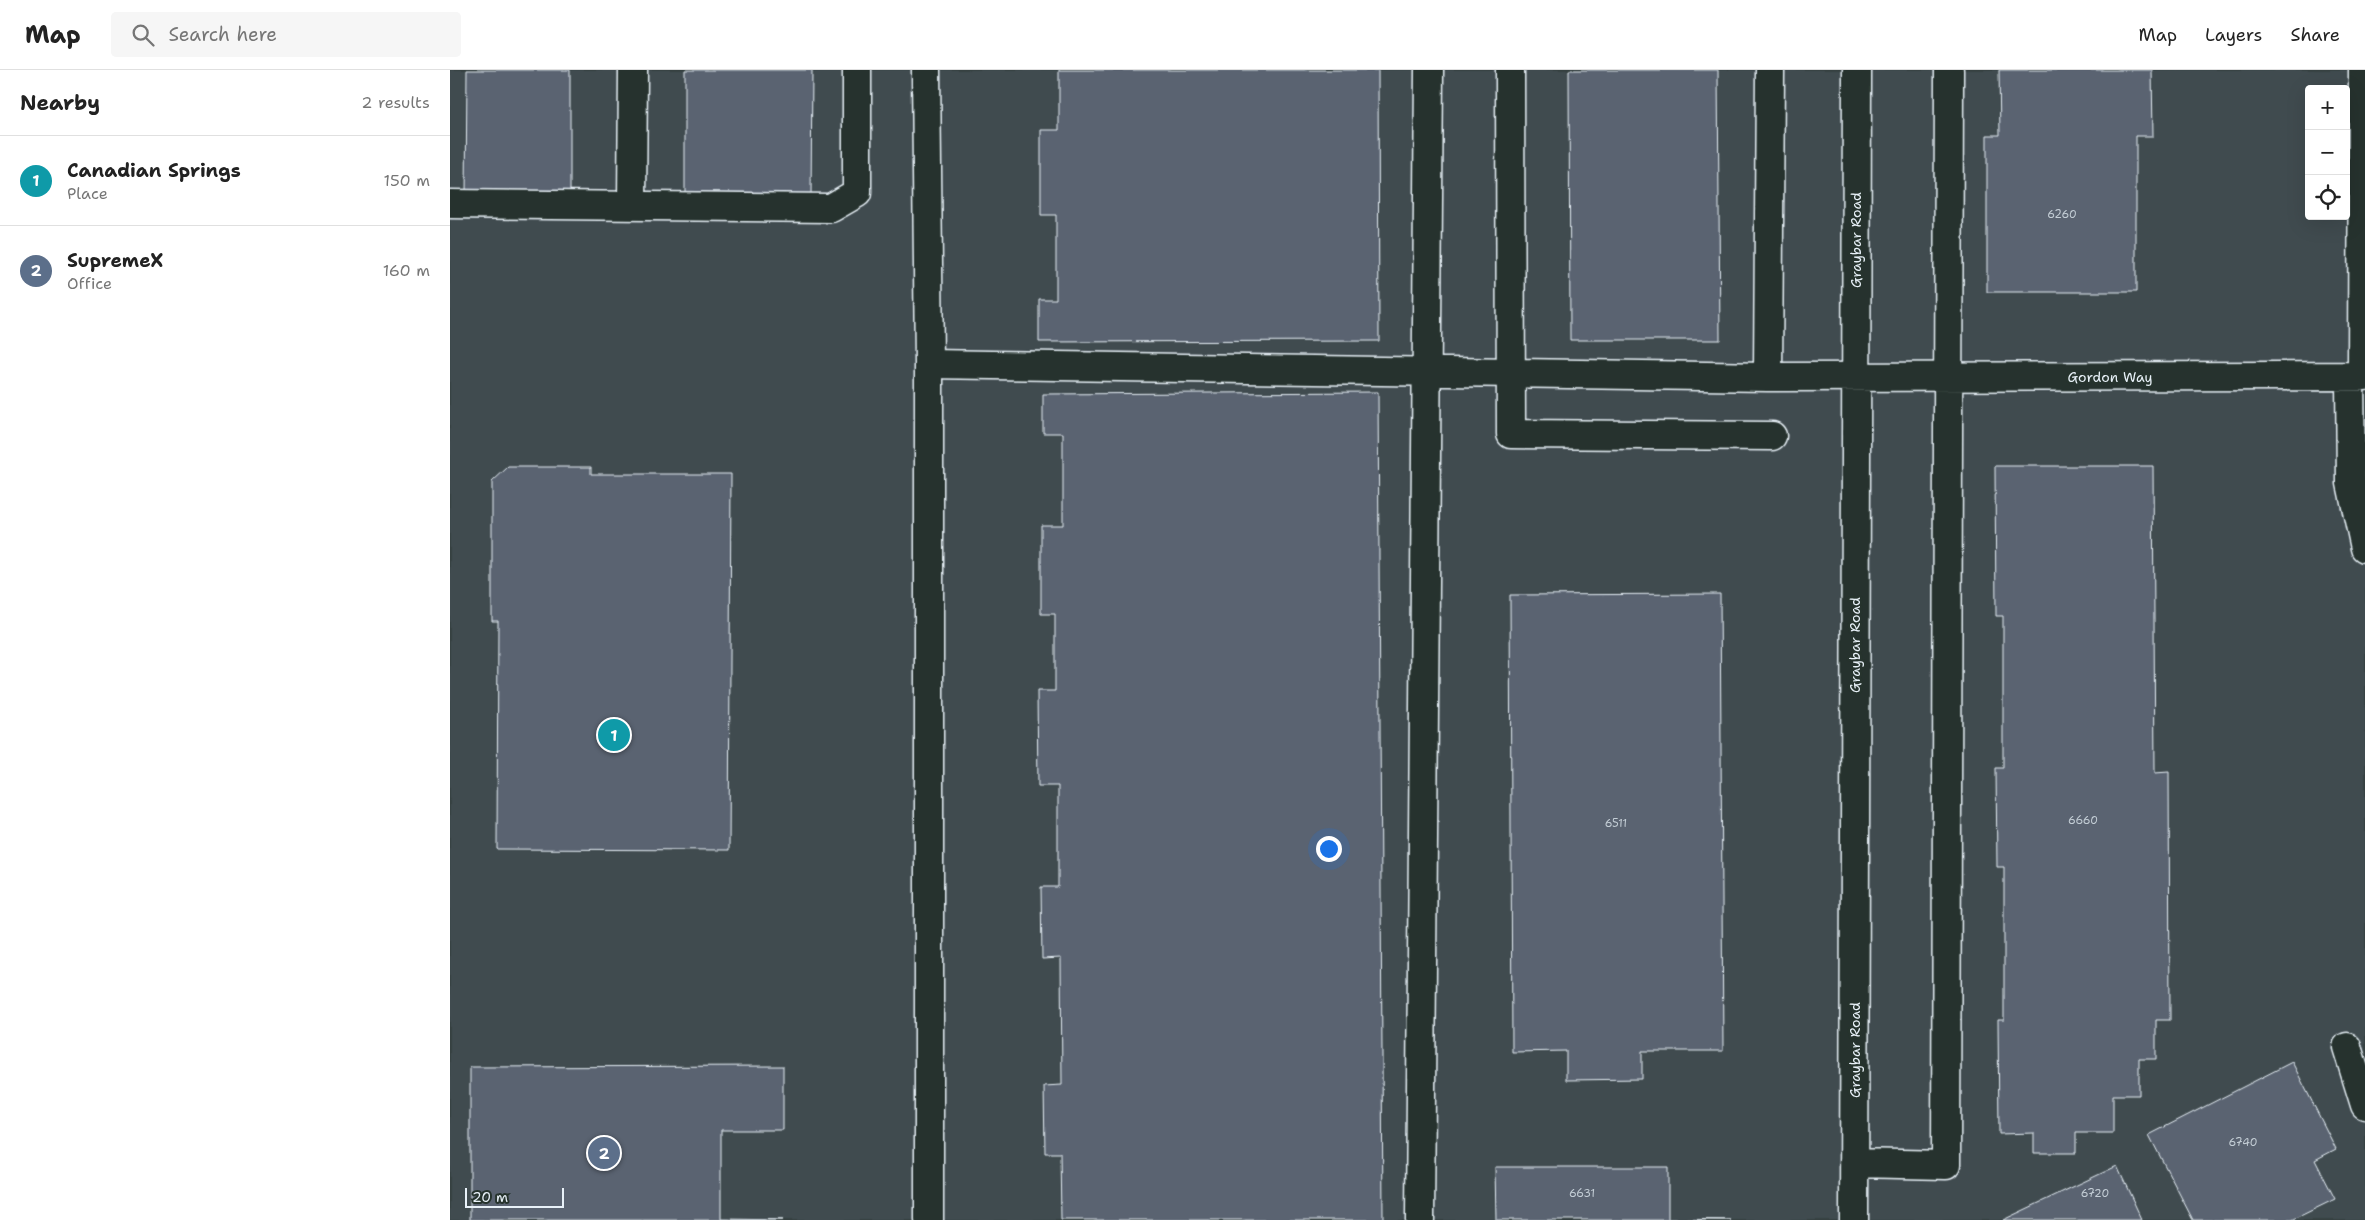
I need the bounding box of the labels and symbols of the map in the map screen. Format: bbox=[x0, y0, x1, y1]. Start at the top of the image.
street label: Graybar Road bbox=[1847, 192, 1865, 288]
house number: 6260 bbox=[2047, 207, 2077, 222]
street label: Gordon Way bbox=[2068, 368, 2152, 386]
street label: Graybar Road bbox=[1846, 597, 1864, 693]
pin: 1 bbox=[598, 716, 630, 754]
house number: 6660 bbox=[2068, 813, 2098, 828]
house number: 6511 bbox=[1605, 816, 1627, 831]
your location bbox=[1316, 836, 1342, 862]
street label: Graybar Road bbox=[1846, 1002, 1864, 1098]
pin: 2 bbox=[588, 1134, 620, 1172]
house number: 6740 bbox=[2229, 1135, 2257, 1150]
scale bar bbox=[465, 1185, 564, 1208]
house number: 6631 bbox=[1569, 1186, 1595, 1201]
house number: 6720 bbox=[2081, 1186, 2109, 1201]

